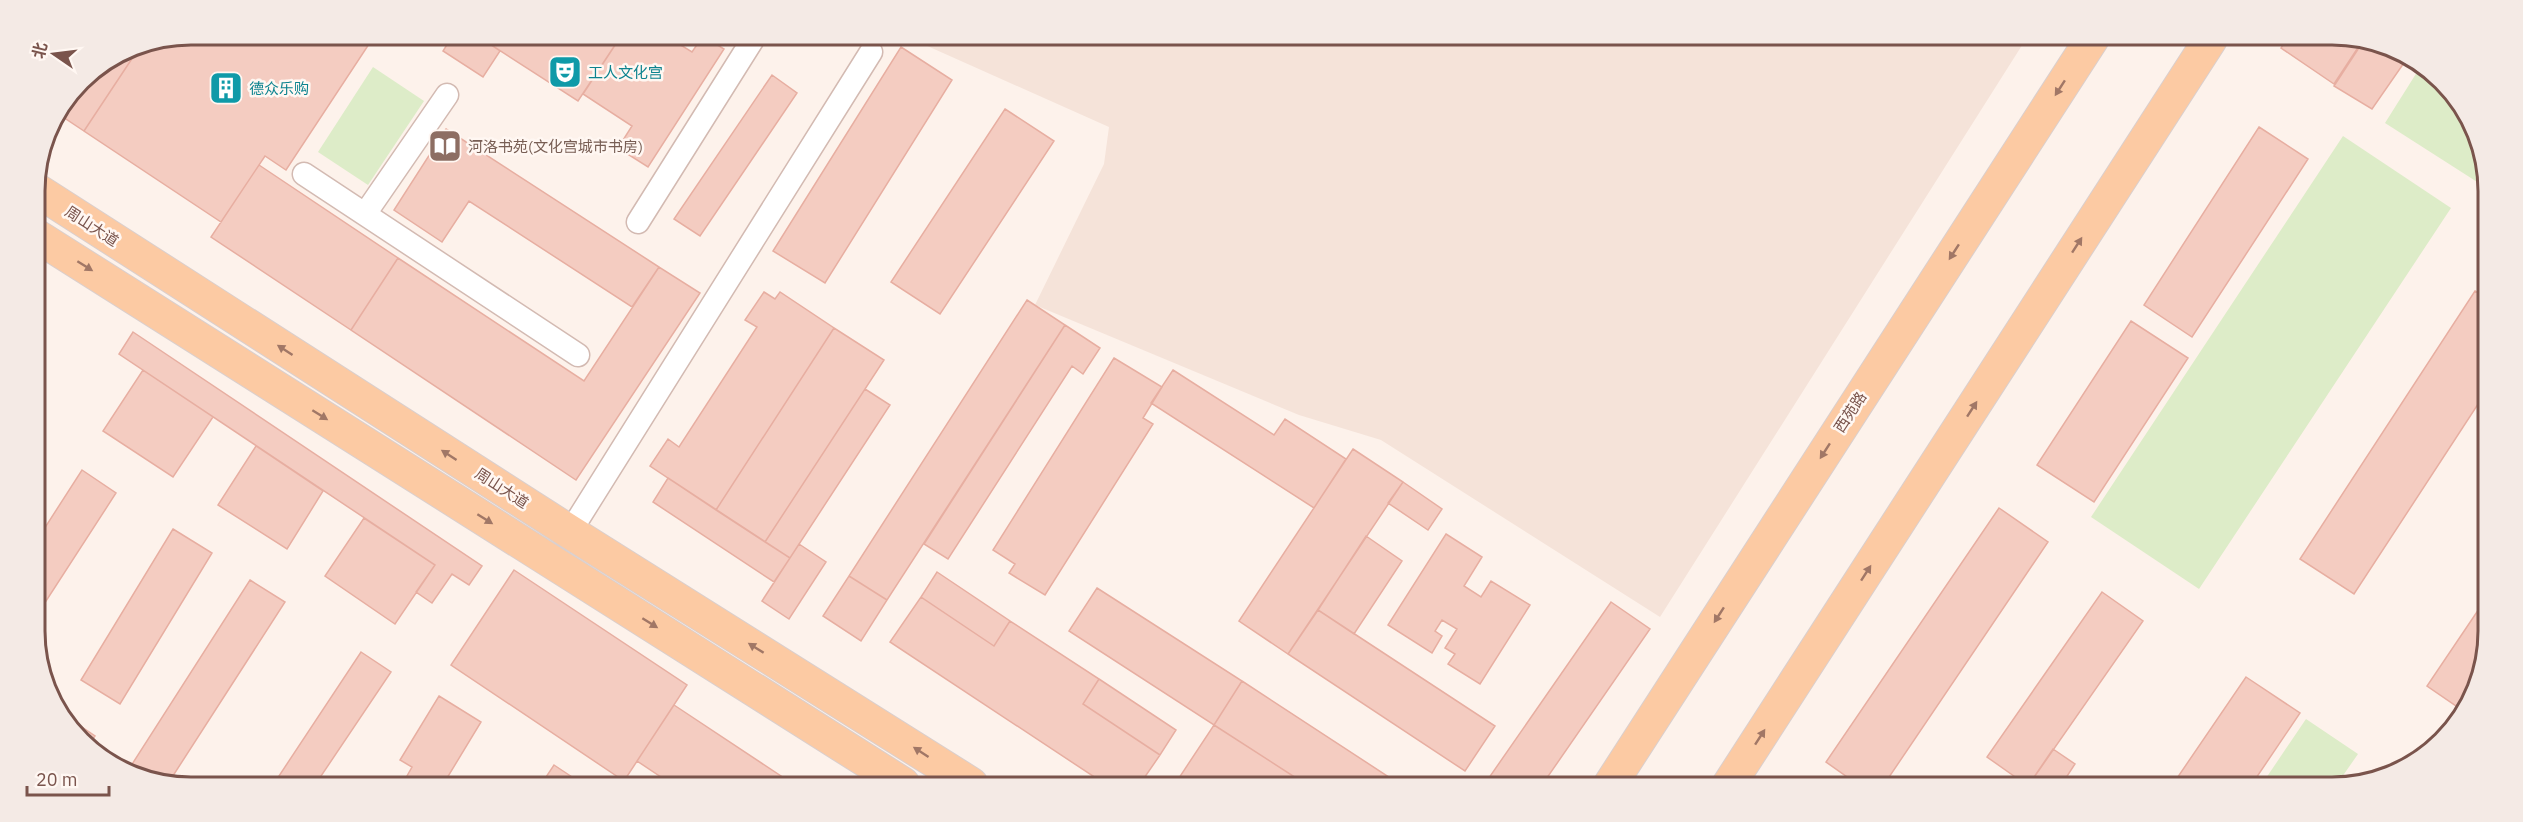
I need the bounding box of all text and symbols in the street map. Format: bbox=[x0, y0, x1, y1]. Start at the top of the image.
north arrow bbox=[24, 24, 84, 84]
text: 北 bbox=[28, 40, 51, 61]
theatre icon: 工人文化宫 bbox=[547, 54, 583, 90]
place label: 工人文化宫 bbox=[588, 63, 663, 82]
building icon: 德众乐购 bbox=[208, 70, 244, 106]
place label: 德众乐购 bbox=[249, 79, 309, 98]
one-way arrow bbox=[2054, 80, 2066, 96]
library icon: 河洛书苑(文化宫城市书房) bbox=[427, 128, 463, 164]
place label: 河洛书苑(文化宫城市书房) bbox=[468, 137, 643, 156]
street label: 周山大道 bbox=[62, 202, 122, 250]
one-way arrow bbox=[2072, 237, 2083, 253]
one-way arrow bbox=[1949, 244, 1960, 260]
one-way arrow bbox=[76, 260, 92, 272]
one-way arrow bbox=[277, 344, 293, 355]
street label: 西苑路 bbox=[1830, 388, 1870, 436]
one-way arrow bbox=[1966, 401, 1977, 417]
one-way arrow bbox=[312, 409, 328, 421]
one-way arrow bbox=[1820, 443, 1831, 459]
one-way arrow bbox=[441, 449, 457, 460]
street label: 周山大道 bbox=[472, 464, 532, 512]
one-way arrow bbox=[477, 513, 493, 524]
one-way arrow bbox=[1860, 565, 1871, 581]
one-way arrow bbox=[1714, 607, 1725, 623]
one-way arrow bbox=[642, 618, 658, 629]
one-way arrow bbox=[748, 643, 765, 654]
one-way arrow bbox=[1754, 729, 1766, 745]
one-way arrow bbox=[914, 746, 930, 758]
scale bar bbox=[27, 759, 110, 797]
text: 20 m bbox=[36, 768, 78, 791]

